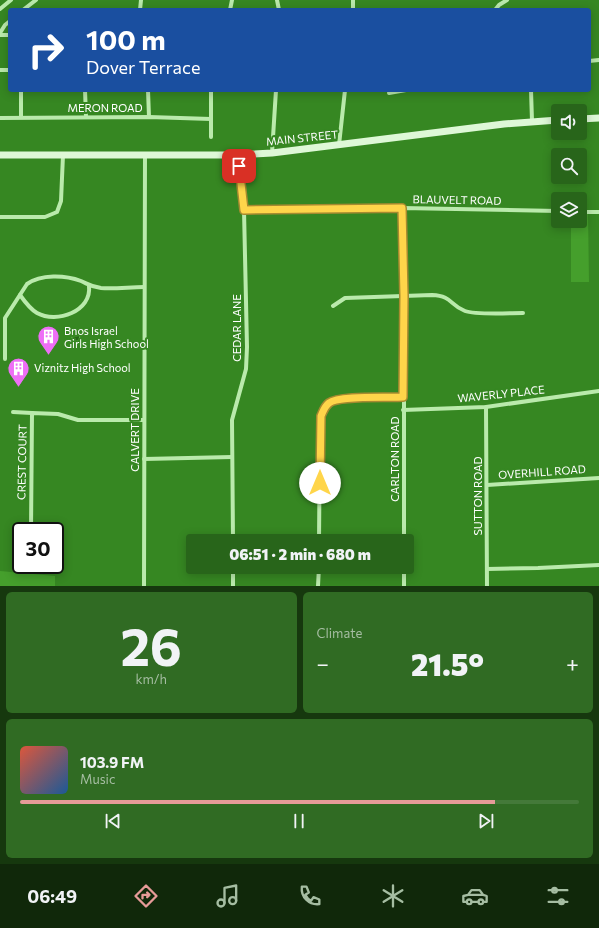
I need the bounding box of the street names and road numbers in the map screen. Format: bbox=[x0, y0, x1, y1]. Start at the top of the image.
street label: MERON ROAD bbox=[67, 101, 143, 114]
street label: MAIN STREET bbox=[265, 127, 339, 148]
street label: BLAUVELT ROAD bbox=[413, 192, 501, 207]
street label: CEDAR LANE bbox=[230, 294, 243, 362]
street label: WAVERLY PLACE bbox=[457, 382, 545, 405]
street label: CALVERT DRIVE bbox=[128, 388, 141, 472]
street label: CARLTON ROAD bbox=[388, 416, 401, 502]
street label: CREST COURT bbox=[14, 424, 29, 500]
street label: SUTTON ROAD bbox=[471, 456, 484, 536]
street label: OVERHILL ROAD bbox=[498, 462, 586, 481]

